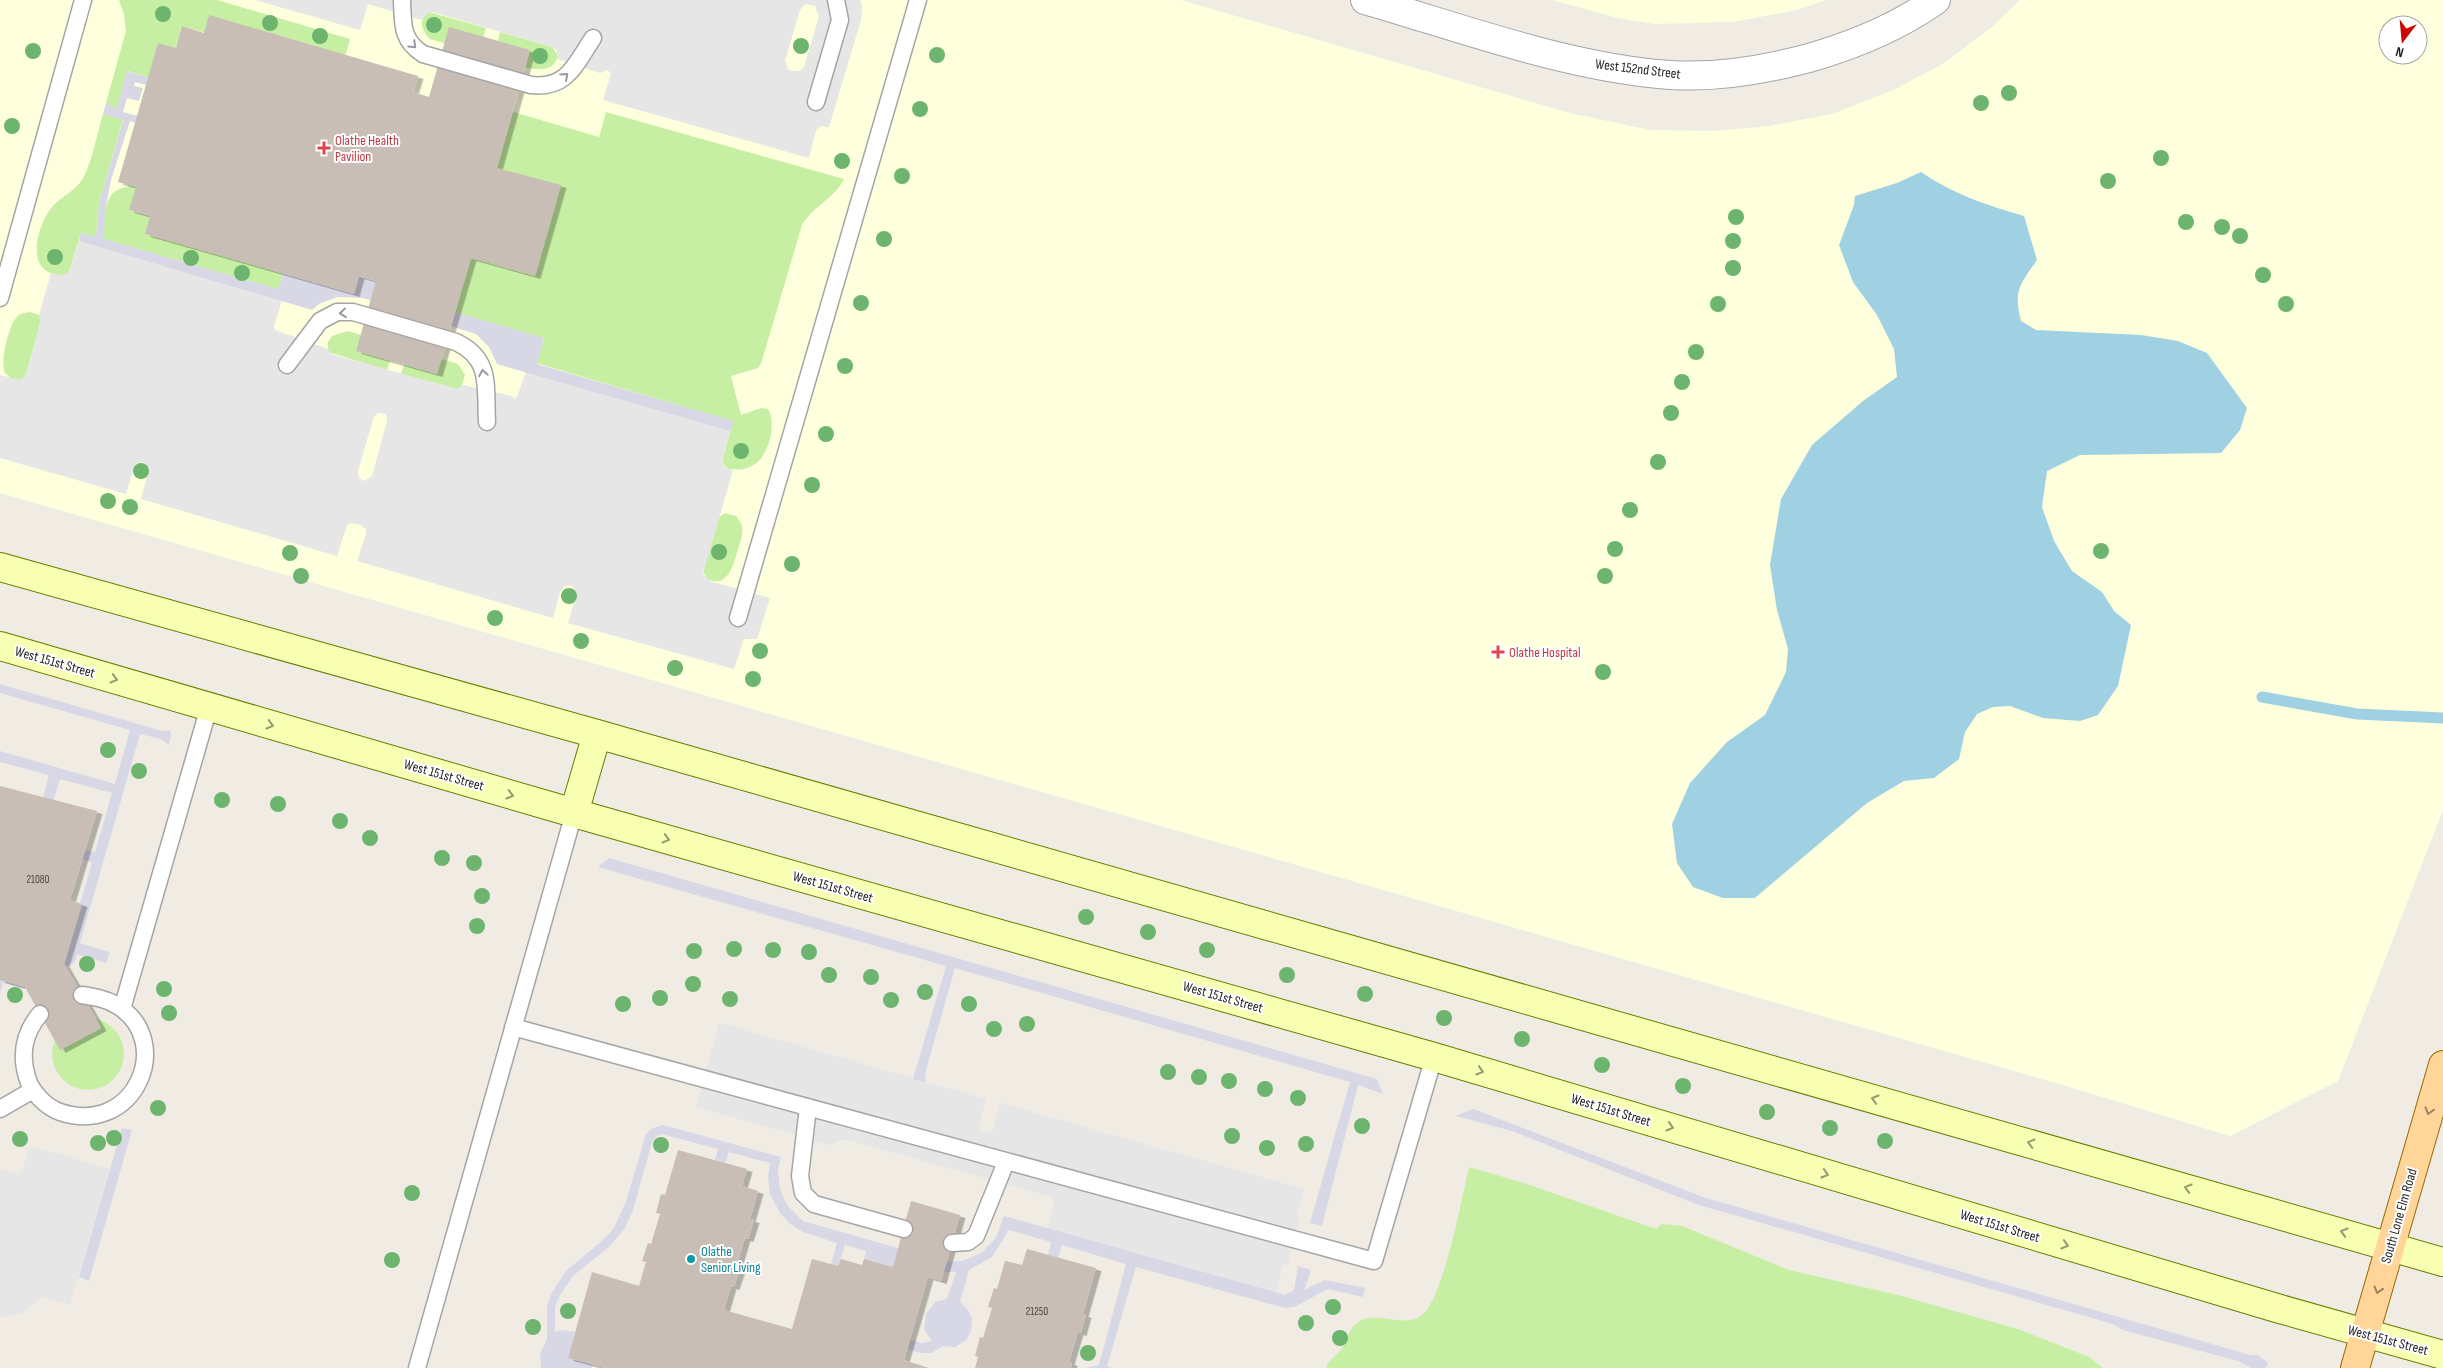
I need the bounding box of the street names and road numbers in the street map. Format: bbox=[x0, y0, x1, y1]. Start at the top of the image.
street label: West 152nd Street bbox=[1594, 55, 1682, 83]
street label: West 151st Street bbox=[13, 642, 97, 682]
street label: West 151st Street bbox=[402, 755, 486, 795]
street label: West 151st Street bbox=[791, 867, 875, 907]
street label: West 151st Street bbox=[1181, 977, 1265, 1017]
street label: West 151st Street bbox=[1569, 1090, 1653, 1130]
street label: South Lone Elm Road bbox=[2377, 1167, 2421, 1265]
street label: West 151st Street bbox=[1958, 1206, 2042, 1246]
street label: West 151st Street bbox=[2346, 1321, 2430, 1359]

